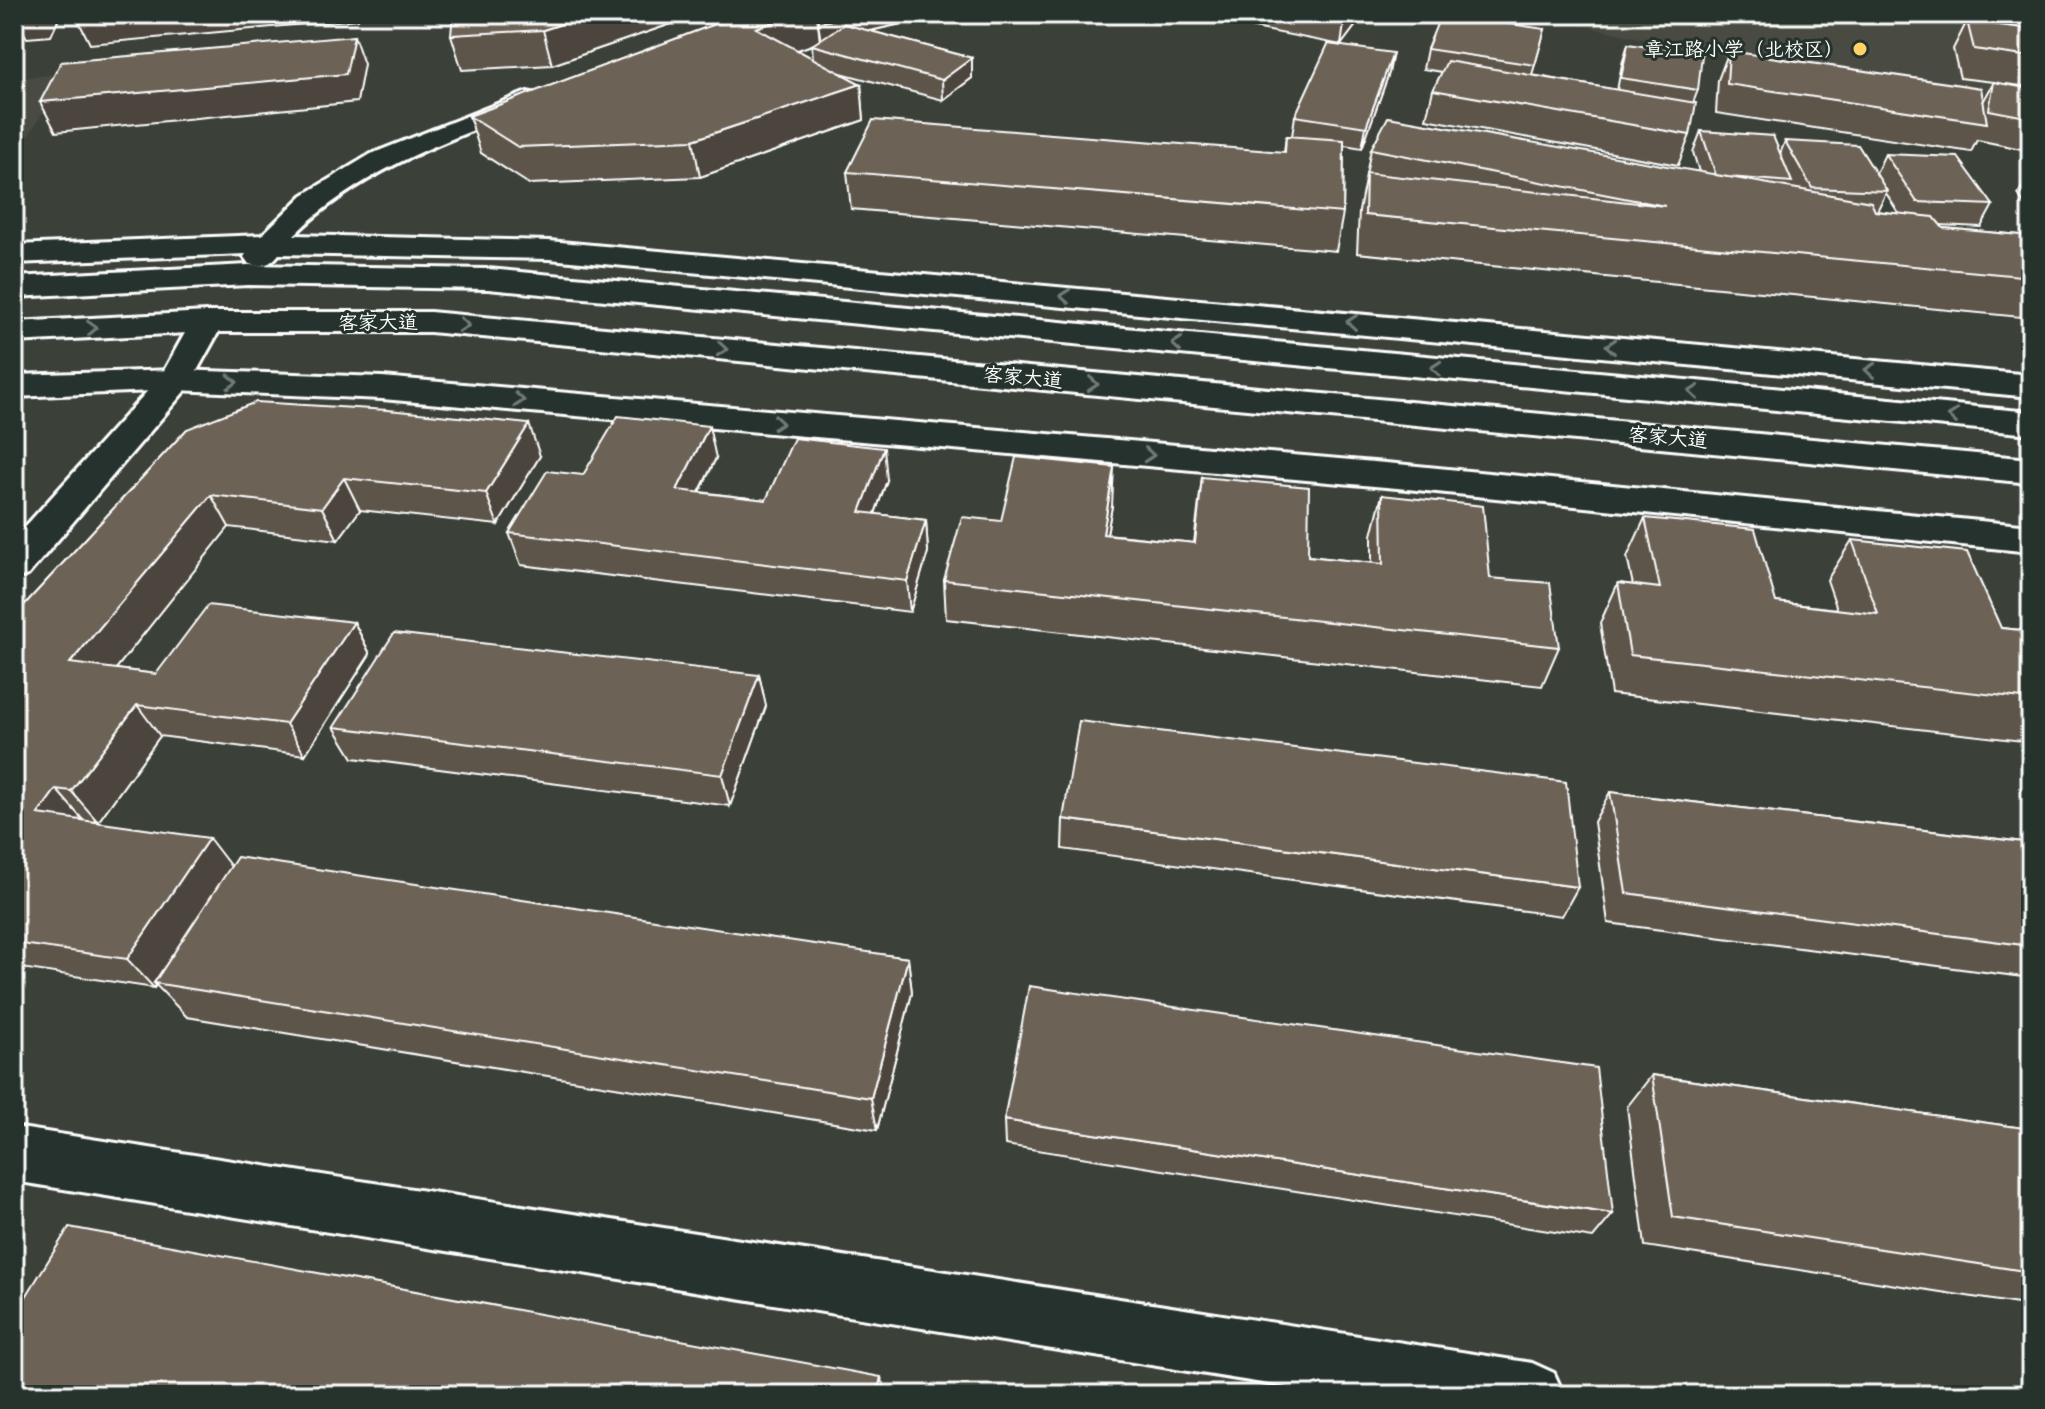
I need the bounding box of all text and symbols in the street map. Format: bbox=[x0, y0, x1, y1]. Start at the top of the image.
place label: 章江路小学（北校区） bbox=[1644, 32, 1844, 67]
marker: 章江路小学（北校区） bbox=[1851, 40, 1869, 58]
one-way arrow bbox=[1058, 287, 1071, 304]
street label: 客家大道 bbox=[338, 305, 418, 340]
one-way arrow bbox=[1345, 313, 1358, 330]
one-way arrow bbox=[457, 316, 470, 333]
one-way arrow bbox=[86, 320, 99, 337]
one-way arrow bbox=[1170, 335, 1183, 352]
one-way arrow bbox=[1604, 338, 1617, 355]
one-way arrow bbox=[716, 340, 729, 357]
street label: 客家大道 bbox=[982, 357, 1064, 398]
one-way arrow bbox=[1429, 359, 1442, 376]
one-way arrow bbox=[1863, 362, 1876, 379]
one-way arrow bbox=[226, 374, 239, 391]
one-way arrow bbox=[1087, 375, 1100, 392]
one-way arrow bbox=[1688, 384, 1701, 401]
one-way arrow bbox=[513, 391, 526, 408]
one-way arrow bbox=[1946, 408, 1959, 425]
one-way arrow bbox=[772, 414, 785, 431]
street label: 客家大道 bbox=[1627, 417, 1709, 458]
one-way arrow bbox=[1143, 446, 1156, 463]

